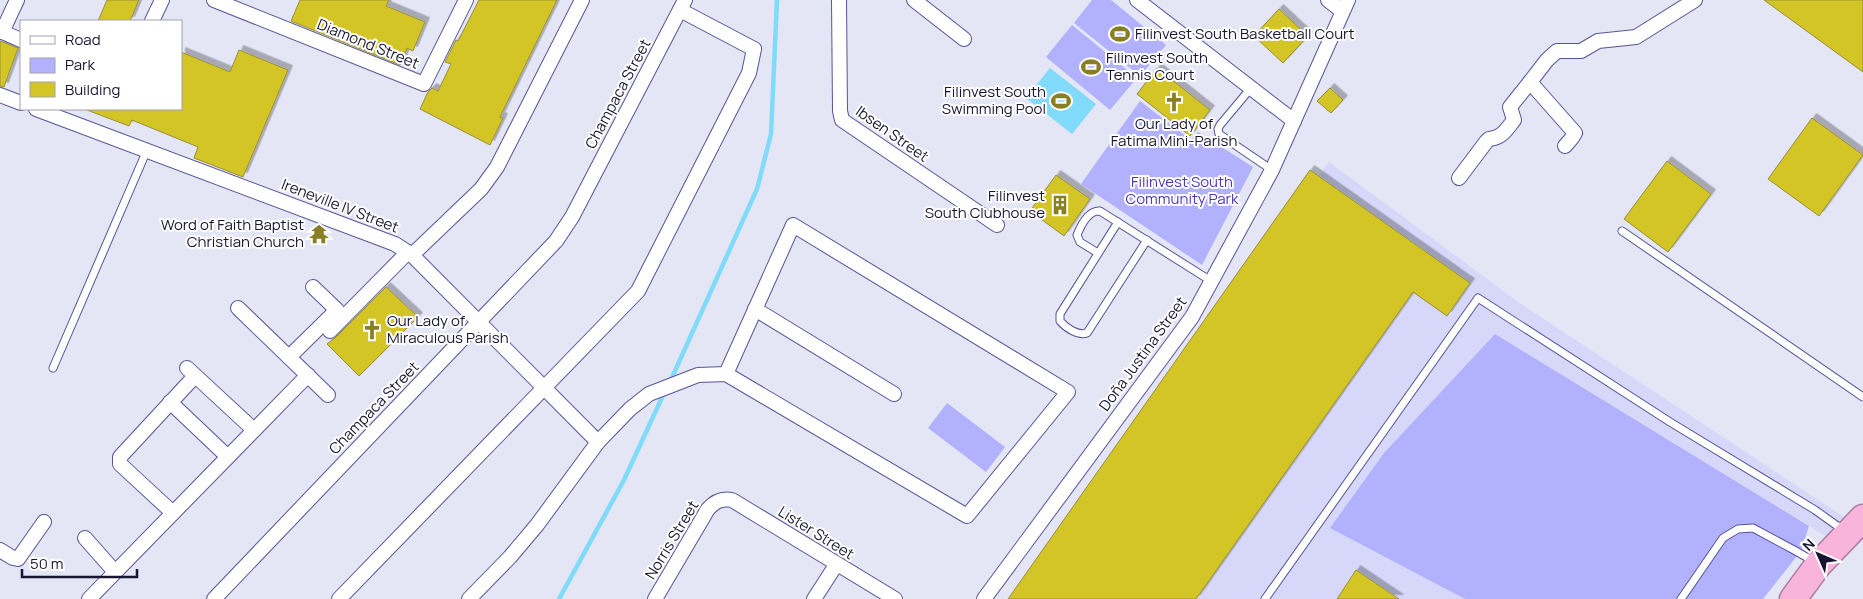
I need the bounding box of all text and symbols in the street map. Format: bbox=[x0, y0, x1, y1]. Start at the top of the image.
street label: Diamond Street bbox=[314, 14, 422, 74]
legend bbox=[20, 20, 182, 110]
sports icon: Filinvest South Basketball Court bbox=[1109, 23, 1131, 45]
place label: Filinvest South Basketball Court bbox=[1135, 23, 1355, 44]
text: Road bbox=[65, 29, 101, 50]
street label: Champaca Street bbox=[580, 35, 655, 152]
place label: Filinvest South Tennis Court bbox=[1106, 47, 1208, 85]
text: Park bbox=[65, 54, 95, 75]
sports icon: Filinvest South Tennis Court bbox=[1080, 56, 1102, 78]
text: Building bbox=[65, 79, 120, 100]
place label: Filinvest South Swimming Pool bbox=[942, 81, 1046, 119]
sports icon: Filinvest South Swimming Pool bbox=[1050, 90, 1072, 112]
church icon: Our Lady of Fatima Mini-Parish bbox=[1163, 91, 1185, 113]
street label: Ibsen Street bbox=[852, 101, 933, 166]
place label: Our Lady of Fatima Mini-Parish bbox=[1111, 113, 1237, 151]
park label: Filinvest South Community Park bbox=[1126, 171, 1239, 209]
street label: Ireneville IV Street bbox=[278, 173, 402, 238]
place label: Filinvest South Clubhouse bbox=[925, 185, 1045, 223]
building icon: Filinvest South Clubhouse bbox=[1049, 194, 1071, 216]
place label: Word of Faith Baptist Christian Church bbox=[161, 214, 304, 252]
temple icon: Word of Faith Baptist Christian Church bbox=[308, 223, 330, 245]
street label: Doña Justina Street bbox=[1094, 292, 1191, 415]
place label: Our Lady of Miraculous Parish bbox=[387, 310, 509, 348]
church icon: Our Lady of Miraculous Parish bbox=[361, 319, 383, 341]
street label: Champaca Street bbox=[324, 357, 423, 459]
street label: Norris Street bbox=[640, 496, 703, 583]
street label: Lister Street bbox=[774, 501, 858, 564]
north arrow bbox=[1793, 529, 1843, 579]
text: N bbox=[1798, 534, 1819, 555]
scale bar bbox=[22, 546, 138, 578]
text: 50 m bbox=[30, 553, 64, 574]

